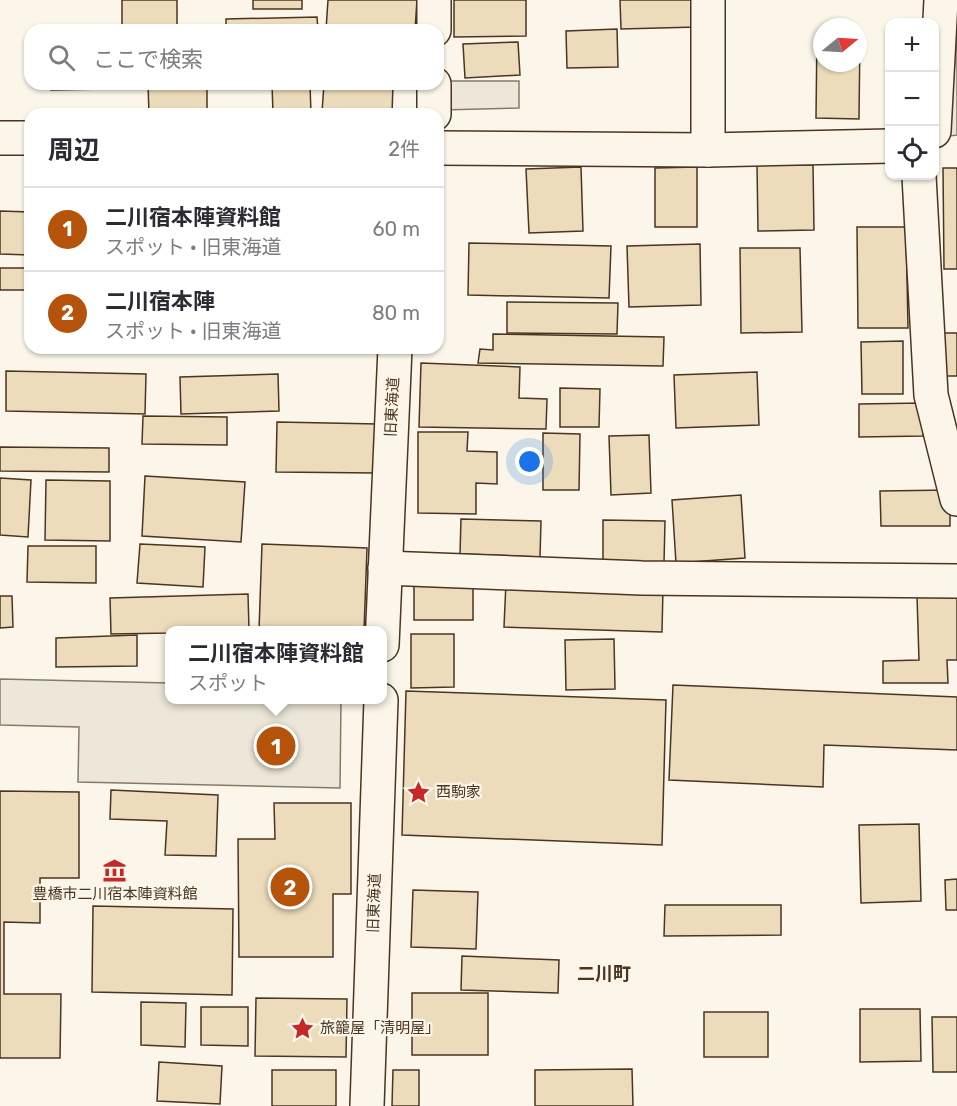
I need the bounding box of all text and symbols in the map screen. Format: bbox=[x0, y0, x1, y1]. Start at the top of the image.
north arrow bbox=[813, 18, 867, 72]
map controls bbox=[885, 18, 939, 180]
button: + bbox=[885, 18, 939, 72]
search box bbox=[24, 24, 444, 90]
icon: search bbox=[45, 41, 78, 74]
text: ここで検索 bbox=[93, 46, 203, 73]
button: − bbox=[885, 72, 939, 126]
button: locate bbox=[885, 126, 939, 180]
text: 周辺 bbox=[48, 135, 100, 166]
text: 2件 bbox=[388, 137, 420, 161]
text: 二川宿本陣資料館 bbox=[105, 204, 281, 231]
text: 1 bbox=[63, 217, 72, 241]
text: 60 m bbox=[373, 217, 420, 241]
text: スポット · 旧東海道 bbox=[105, 235, 281, 259]
text: 二川宿本陣 bbox=[105, 288, 215, 315]
text: 2 bbox=[61, 301, 74, 325]
text: 80 m bbox=[372, 301, 420, 325]
text: スポット · 旧東海道 bbox=[105, 319, 281, 343]
street label: 旧東海道 bbox=[381, 377, 403, 437]
your location bbox=[515, 447, 544, 476]
popup bbox=[165, 626, 387, 704]
text: 二川宿本陣資料館 bbox=[188, 640, 364, 667]
text: スポット bbox=[188, 671, 268, 695]
pin: 1 bbox=[256, 724, 296, 768]
place icon: 西駒家 bbox=[405, 779, 431, 805]
place label: 西駒家 bbox=[436, 783, 481, 801]
museum icon: 豊橋市二川宿本陣資料館 bbox=[102, 857, 128, 883]
pin: 2 bbox=[270, 864, 310, 910]
street label: 旧東海道 bbox=[364, 873, 384, 933]
place label: 豊橋市二川宿本陣資料館 bbox=[32, 885, 198, 903]
district label: 二川町 bbox=[577, 963, 631, 985]
place icon: 旅籠屋「清明屋」 bbox=[289, 1015, 315, 1041]
place label: 旅籠屋「清明屋」 bbox=[320, 1019, 440, 1037]

